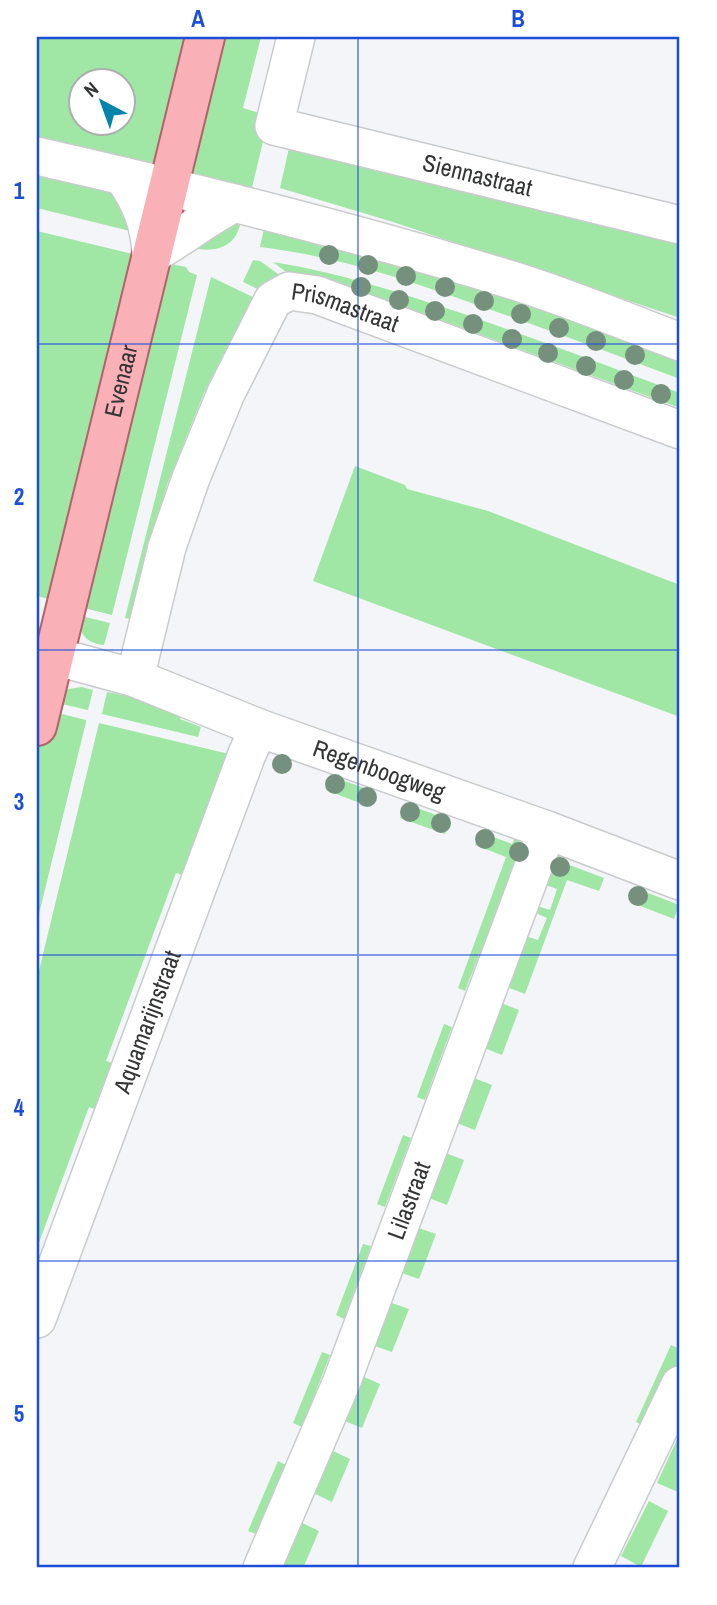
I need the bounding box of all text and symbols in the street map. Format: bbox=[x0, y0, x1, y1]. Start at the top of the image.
text: A bbox=[191, 3, 205, 34]
text: B bbox=[511, 3, 525, 34]
north arrow bbox=[66, 66, 136, 136]
text: N bbox=[78, 76, 104, 103]
street label: Siennastraat bbox=[420, 146, 536, 204]
text: 1 bbox=[14, 175, 25, 206]
street label: Prismastraat bbox=[290, 275, 404, 339]
street label: Evenaar bbox=[96, 341, 144, 420]
text: 2 bbox=[14, 481, 24, 512]
street label: Regenboogweg bbox=[309, 731, 450, 808]
text: 3 bbox=[14, 786, 24, 817]
street label: Aquamarijnstraat bbox=[105, 945, 188, 1098]
text: 4 bbox=[14, 1092, 25, 1123]
street label: Lilastraat bbox=[379, 1156, 438, 1244]
text: 5 bbox=[14, 1398, 24, 1429]

